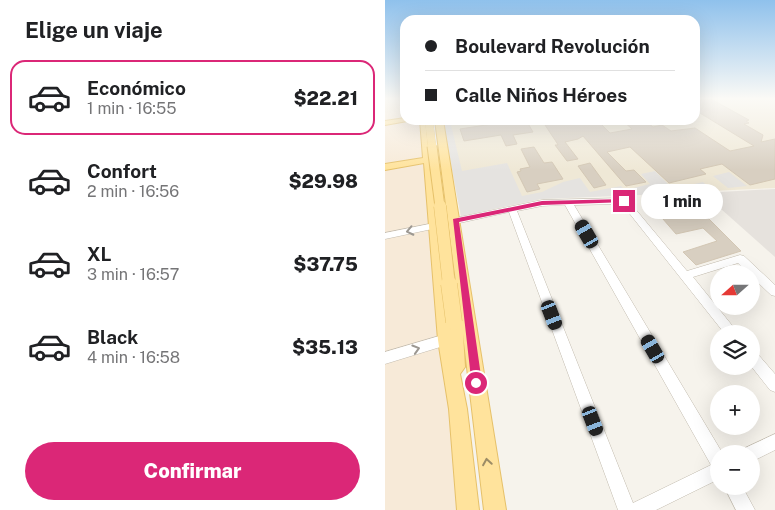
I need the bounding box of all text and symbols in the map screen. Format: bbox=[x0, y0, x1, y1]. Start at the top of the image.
text: Elige un viaje bbox=[25, 17, 163, 43]
text: Boulevard Revolución bbox=[455, 35, 650, 57]
icon: car bbox=[27, 75, 72, 120]
text: Económico bbox=[87, 77, 186, 99]
text: Calle Niños Héroes bbox=[455, 84, 627, 106]
text: $22.21 bbox=[293, 87, 358, 109]
text: 1 min · 16:55 bbox=[87, 99, 176, 118]
icon: car bbox=[27, 158, 72, 203]
text: Confort bbox=[87, 160, 157, 182]
text: $29.98 bbox=[288, 170, 358, 192]
text: 2 min · 16:56 bbox=[87, 182, 179, 201]
callout: 1 min bbox=[641, 184, 724, 218]
route end bbox=[613, 190, 635, 212]
text: 1 min bbox=[662, 192, 702, 211]
car bbox=[573, 217, 600, 251]
one-way arrow bbox=[405, 225, 414, 236]
icon: car bbox=[27, 241, 72, 286]
text: XL bbox=[87, 243, 112, 265]
text: $37.75 bbox=[293, 253, 358, 275]
text: 3 min · 16:57 bbox=[87, 265, 179, 284]
north arrow bbox=[710, 265, 760, 315]
map controls bbox=[710, 265, 760, 495]
car bbox=[539, 298, 564, 332]
icon: car bbox=[27, 324, 72, 369]
button: layers bbox=[710, 325, 760, 375]
text: Black bbox=[87, 326, 138, 348]
car bbox=[639, 332, 666, 366]
text: $35.13 bbox=[292, 336, 358, 358]
one-way arrow bbox=[411, 345, 419, 355]
text: 4 min · 16:58 bbox=[87, 348, 180, 367]
route start bbox=[465, 372, 487, 394]
button: + bbox=[710, 385, 760, 435]
car bbox=[580, 404, 605, 438]
button: Confirmar bbox=[25, 442, 360, 500]
button: − bbox=[710, 445, 760, 495]
one-way arrow bbox=[483, 457, 493, 466]

